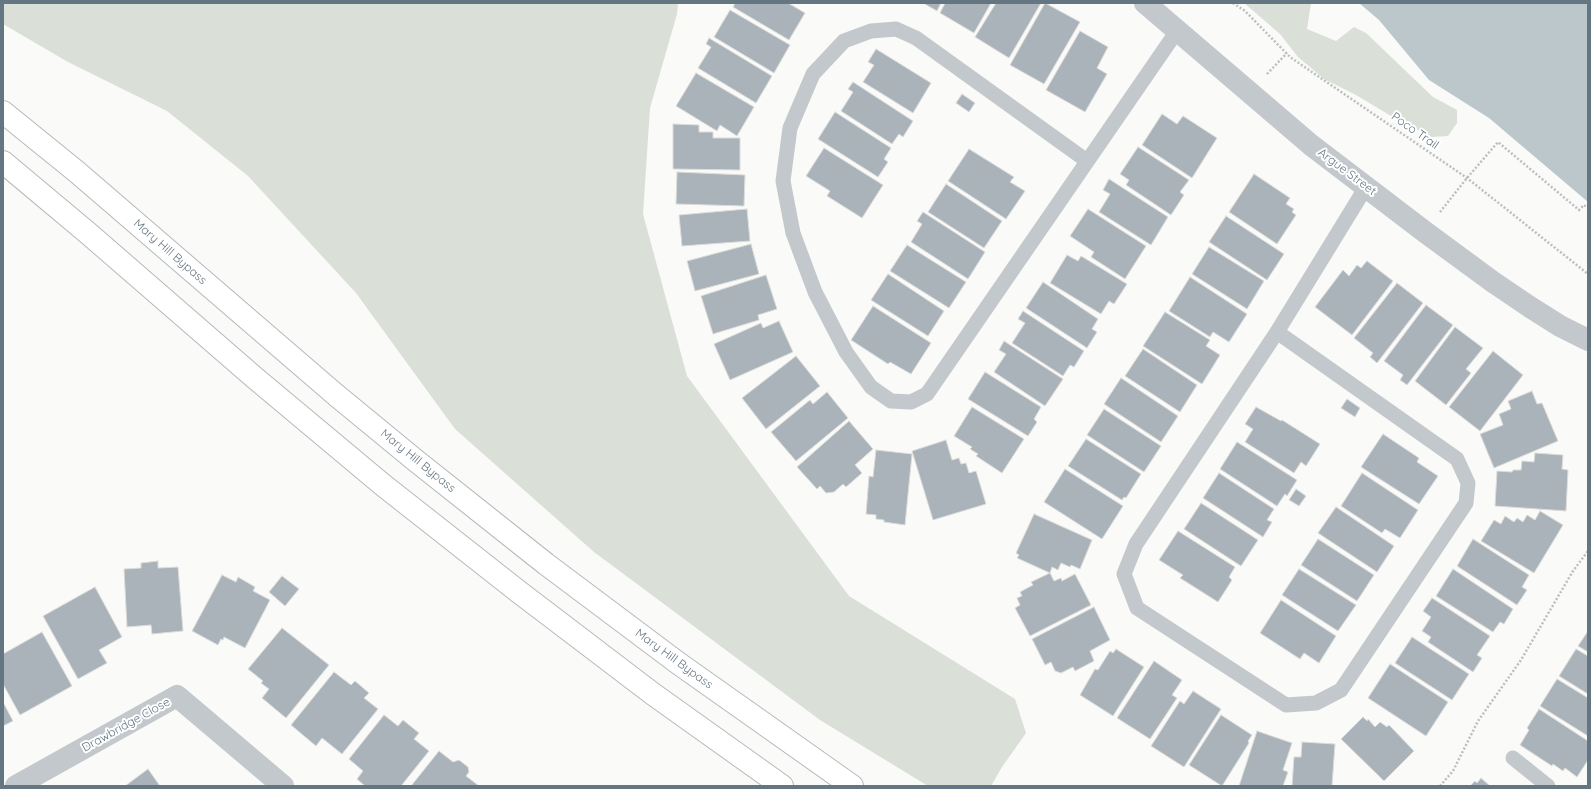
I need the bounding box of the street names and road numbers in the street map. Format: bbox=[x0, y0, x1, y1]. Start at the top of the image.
street label: Poco Trail bbox=[1388, 109, 1442, 153]
street label: Argue Street bbox=[1315, 145, 1379, 199]
street label: Mary Hill Bypass bbox=[130, 216, 210, 288]
street label: Mary Hill Bypass bbox=[378, 426, 458, 496]
street label: Mary Hill Bypass bbox=[632, 626, 716, 692]
street label: Drawbridge Close bbox=[79, 695, 173, 755]

